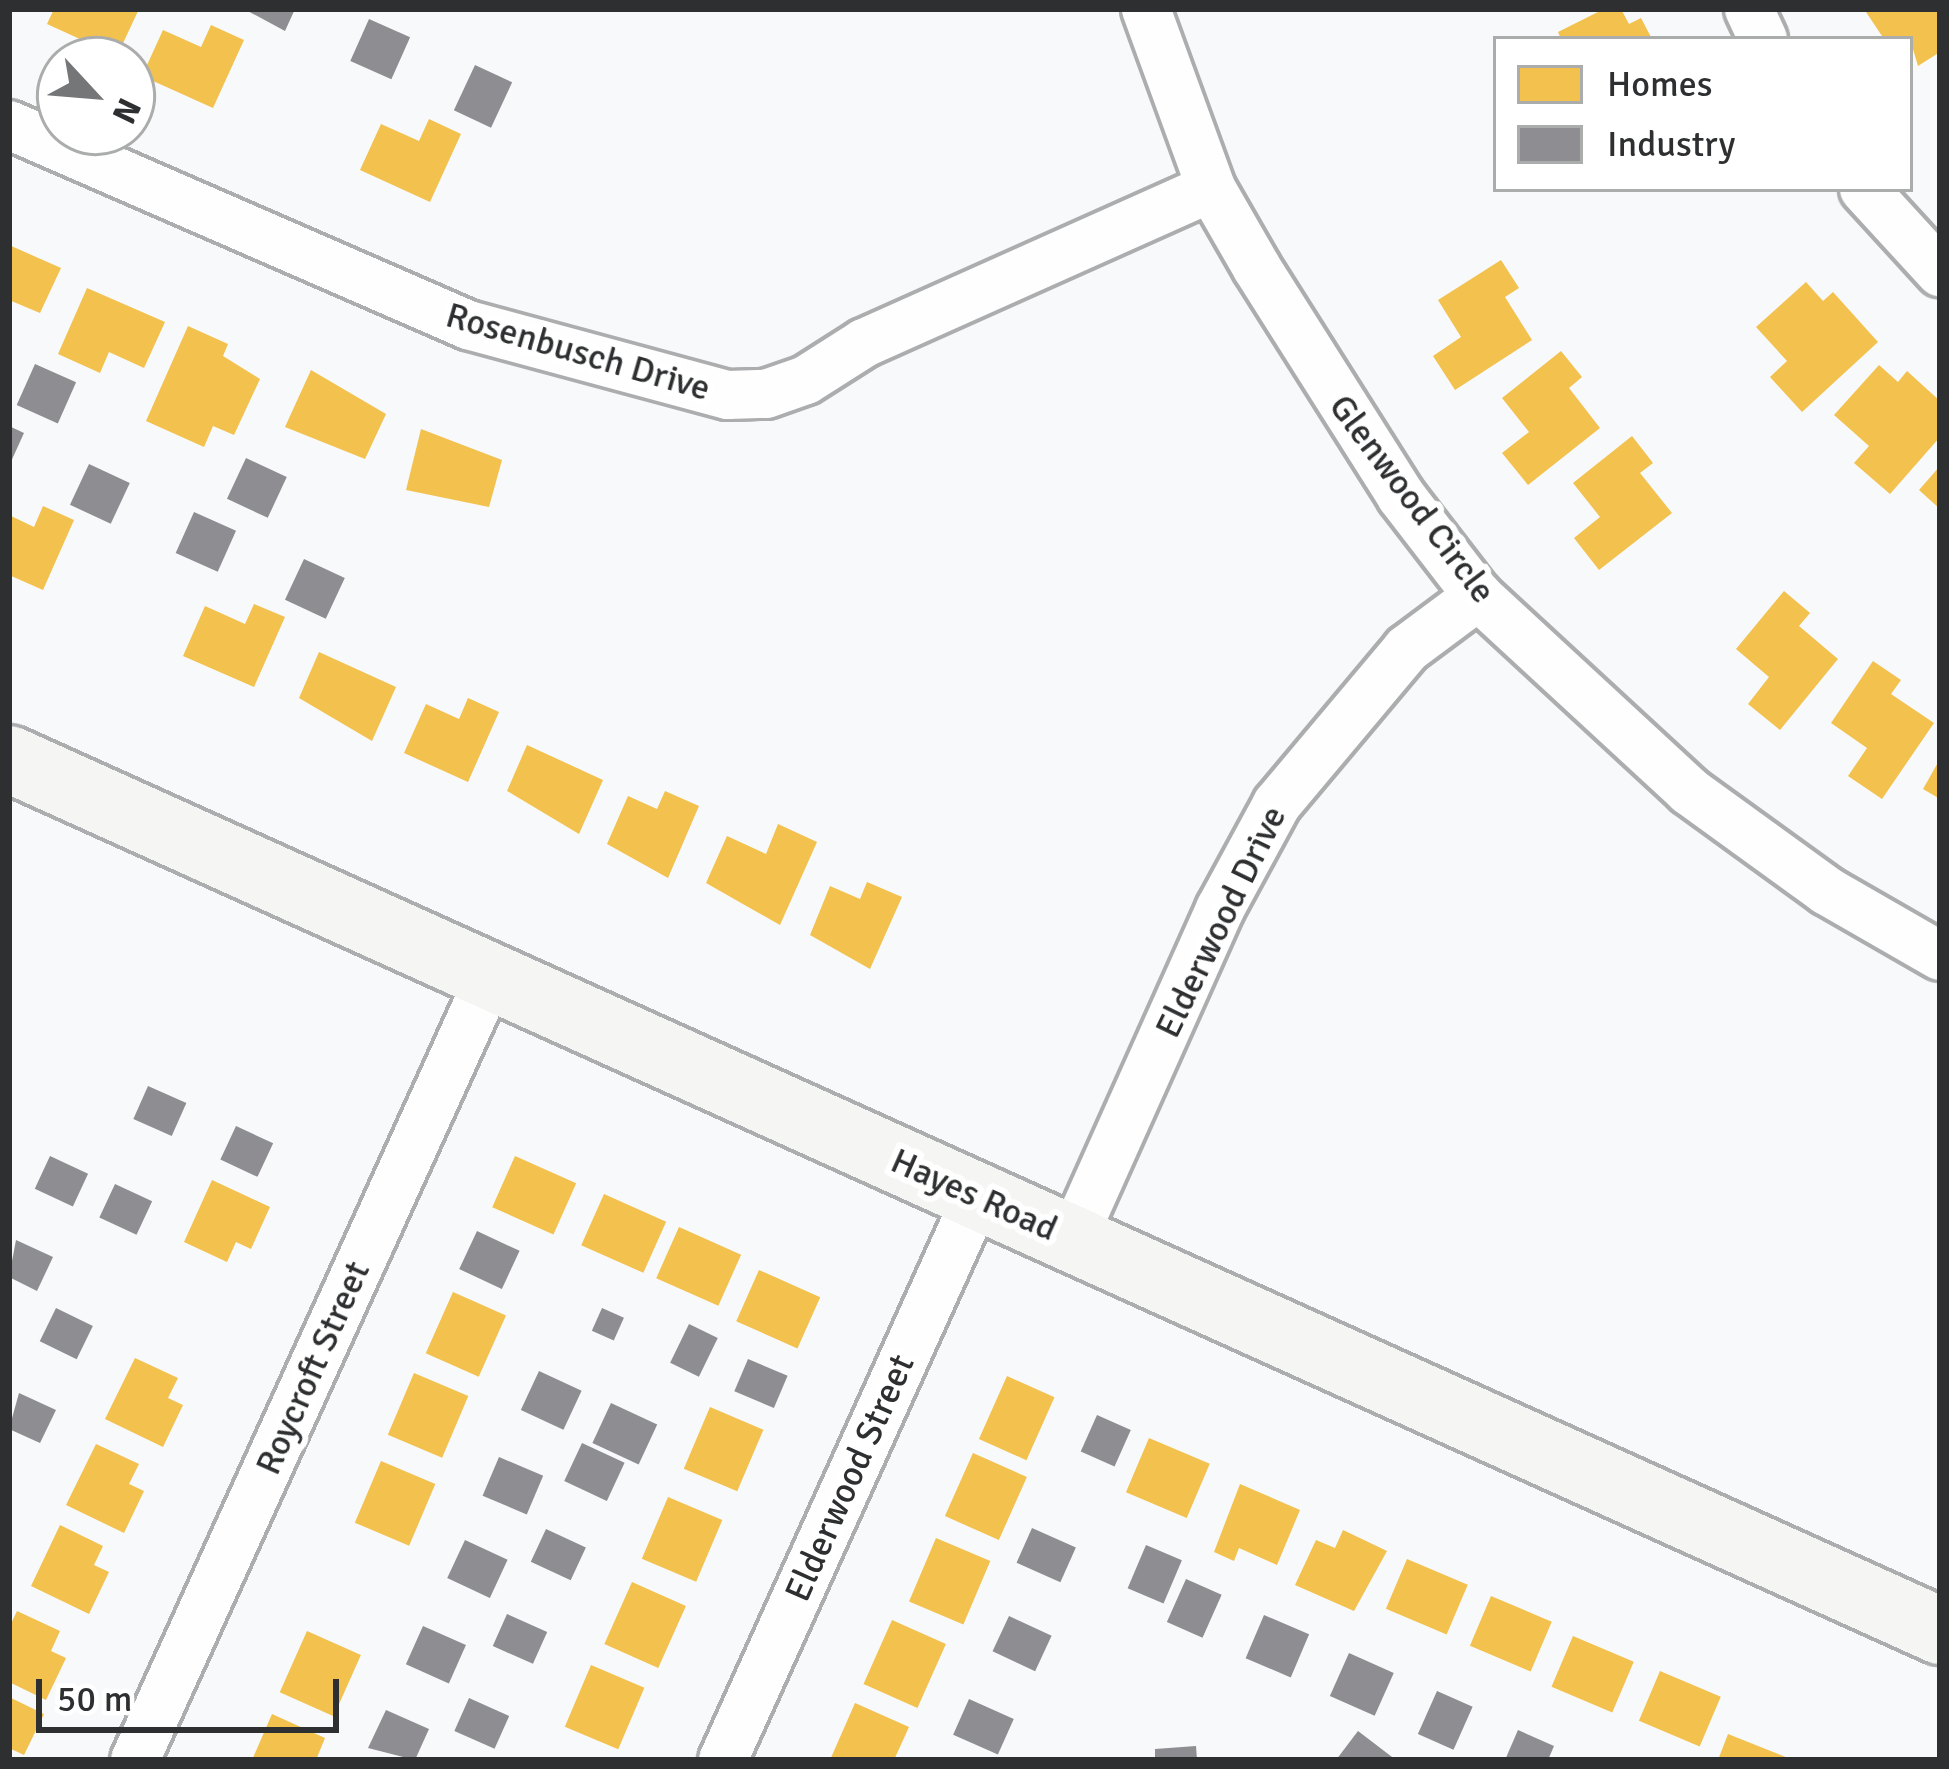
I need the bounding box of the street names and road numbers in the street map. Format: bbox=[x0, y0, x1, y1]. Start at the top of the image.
street label: Rosenbusch Drive bbox=[441, 294, 715, 410]
street label: Glenwood Circle bbox=[1320, 386, 1504, 612]
street label: Elderwood Drive bbox=[1146, 799, 1296, 1045]
street label: Hayes Road bbox=[884, 1139, 1064, 1251]
street label: Roycroft Street bbox=[247, 1255, 379, 1481]
street label: Elderwood Street bbox=[776, 1348, 924, 1608]

